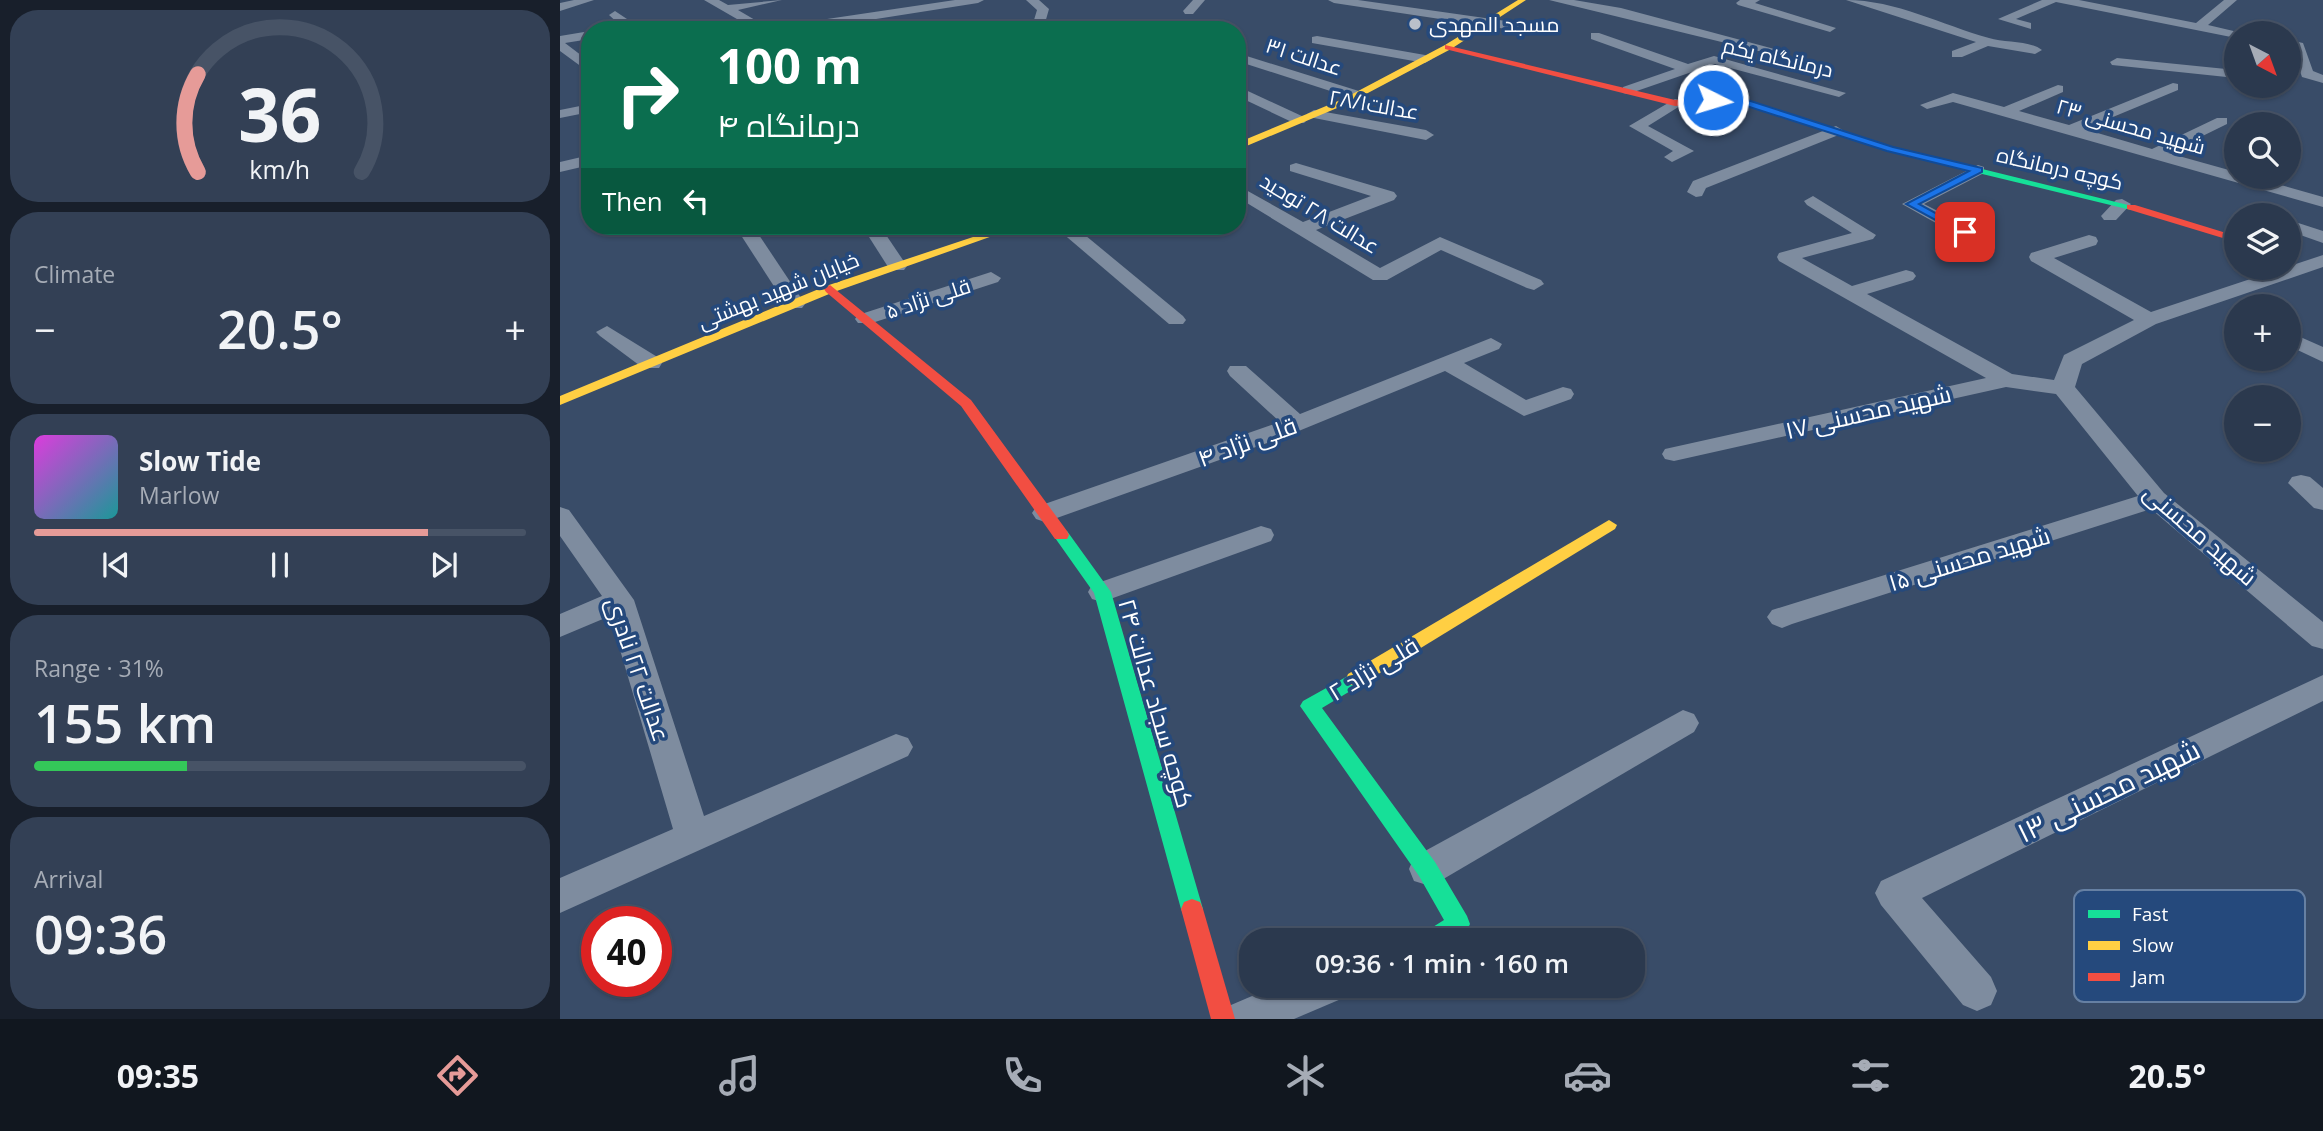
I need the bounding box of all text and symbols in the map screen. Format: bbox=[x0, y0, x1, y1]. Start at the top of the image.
place label: مسجد المهدی bbox=[1429, 10, 1559, 38]
marker: مسجد المهدی bbox=[1407, 16, 1423, 32]
north arrow bbox=[2224, 21, 2301, 98]
map controls bbox=[2224, 21, 2301, 462]
street label: عدالت ۳۱ bbox=[1262, 31, 1346, 81]
street label: درمانگاه یکم bbox=[1720, 31, 1836, 84]
text: 100 m bbox=[717, 32, 862, 98]
icon: right bbox=[602, 49, 693, 140]
position arrow bbox=[1676, 63, 1750, 137]
text: 36 bbox=[238, 64, 322, 163]
street label: عدالت۲۸/۱ bbox=[1327, 82, 1421, 126]
street label: شهید محسنی ۲۳ bbox=[2053, 91, 2209, 161]
text: درمانگاه ۴ bbox=[717, 103, 860, 146]
button: search bbox=[2224, 112, 2301, 189]
street label: کوچه درمانگاه bbox=[1994, 140, 2126, 197]
text: km/h bbox=[250, 152, 310, 186]
street label: عدالت ۲۸ توحید bbox=[1255, 166, 1385, 260]
icon: left bbox=[677, 182, 715, 220]
text: Then bbox=[602, 183, 663, 219]
pin bbox=[1935, 202, 1995, 262]
button: layers bbox=[2224, 203, 2301, 280]
icon: arrive bbox=[1946, 213, 1984, 251]
street label: خیابان شهید بهشتی bbox=[693, 245, 863, 335]
text: Climate bbox=[34, 258, 115, 290]
street label: قلی نژاد ۵ bbox=[882, 271, 974, 325]
text: 20.5° bbox=[217, 293, 343, 364]
button: + bbox=[2224, 294, 2301, 371]
text: − bbox=[34, 303, 56, 355]
text: + bbox=[504, 303, 526, 355]
street label: شهید محسنی ۱۷ bbox=[1782, 376, 1954, 446]
button: − bbox=[2224, 385, 2301, 462]
street label: قلی نژاد ۴ bbox=[1193, 408, 1301, 474]
text: Slow Tide bbox=[139, 443, 261, 479]
street label: شهید محسنی bbox=[2137, 475, 2265, 593]
text: Marlow bbox=[139, 479, 219, 511]
street label: شهید محسنی ۱۵ bbox=[1884, 518, 2054, 598]
icon: previous bbox=[97, 546, 135, 584]
icon: pause bbox=[261, 546, 299, 584]
icon: next bbox=[425, 546, 463, 584]
street label: عدالت ۲۲ نادری bbox=[599, 593, 679, 745]
street label: کوچه سجاد عدالت ۲۴ bbox=[1110, 595, 1203, 812]
street label: قلی نژاد ۲ bbox=[1322, 628, 1424, 708]
text: Range · 31% bbox=[34, 652, 164, 684]
text: 155 km bbox=[34, 687, 216, 758]
street label: شهید محسنی ۱۳ bbox=[2010, 729, 2206, 851]
text: Arrival bbox=[34, 863, 103, 895]
legend bbox=[2074, 890, 2305, 1002]
text: 09:36 bbox=[34, 898, 167, 969]
text: Fast bbox=[2132, 901, 2168, 927]
speed limit sign: 40 bbox=[581, 906, 672, 997]
text: Slow bbox=[2132, 932, 2174, 958]
text: 09:36 · 1 min · 160 m bbox=[1315, 945, 1569, 981]
text: Jam bbox=[2130, 964, 2165, 990]
icon: directions bbox=[433, 1051, 482, 1100]
icon: music bbox=[715, 1051, 764, 1100]
icon: phone bbox=[998, 1051, 1047, 1100]
icon: climate bbox=[1281, 1051, 1330, 1100]
icon: car bbox=[1563, 1051, 1612, 1100]
icon: filters bbox=[1846, 1051, 1895, 1100]
text: 09:35 bbox=[117, 1054, 199, 1097]
text: 20.5° bbox=[2128, 1054, 2206, 1097]

